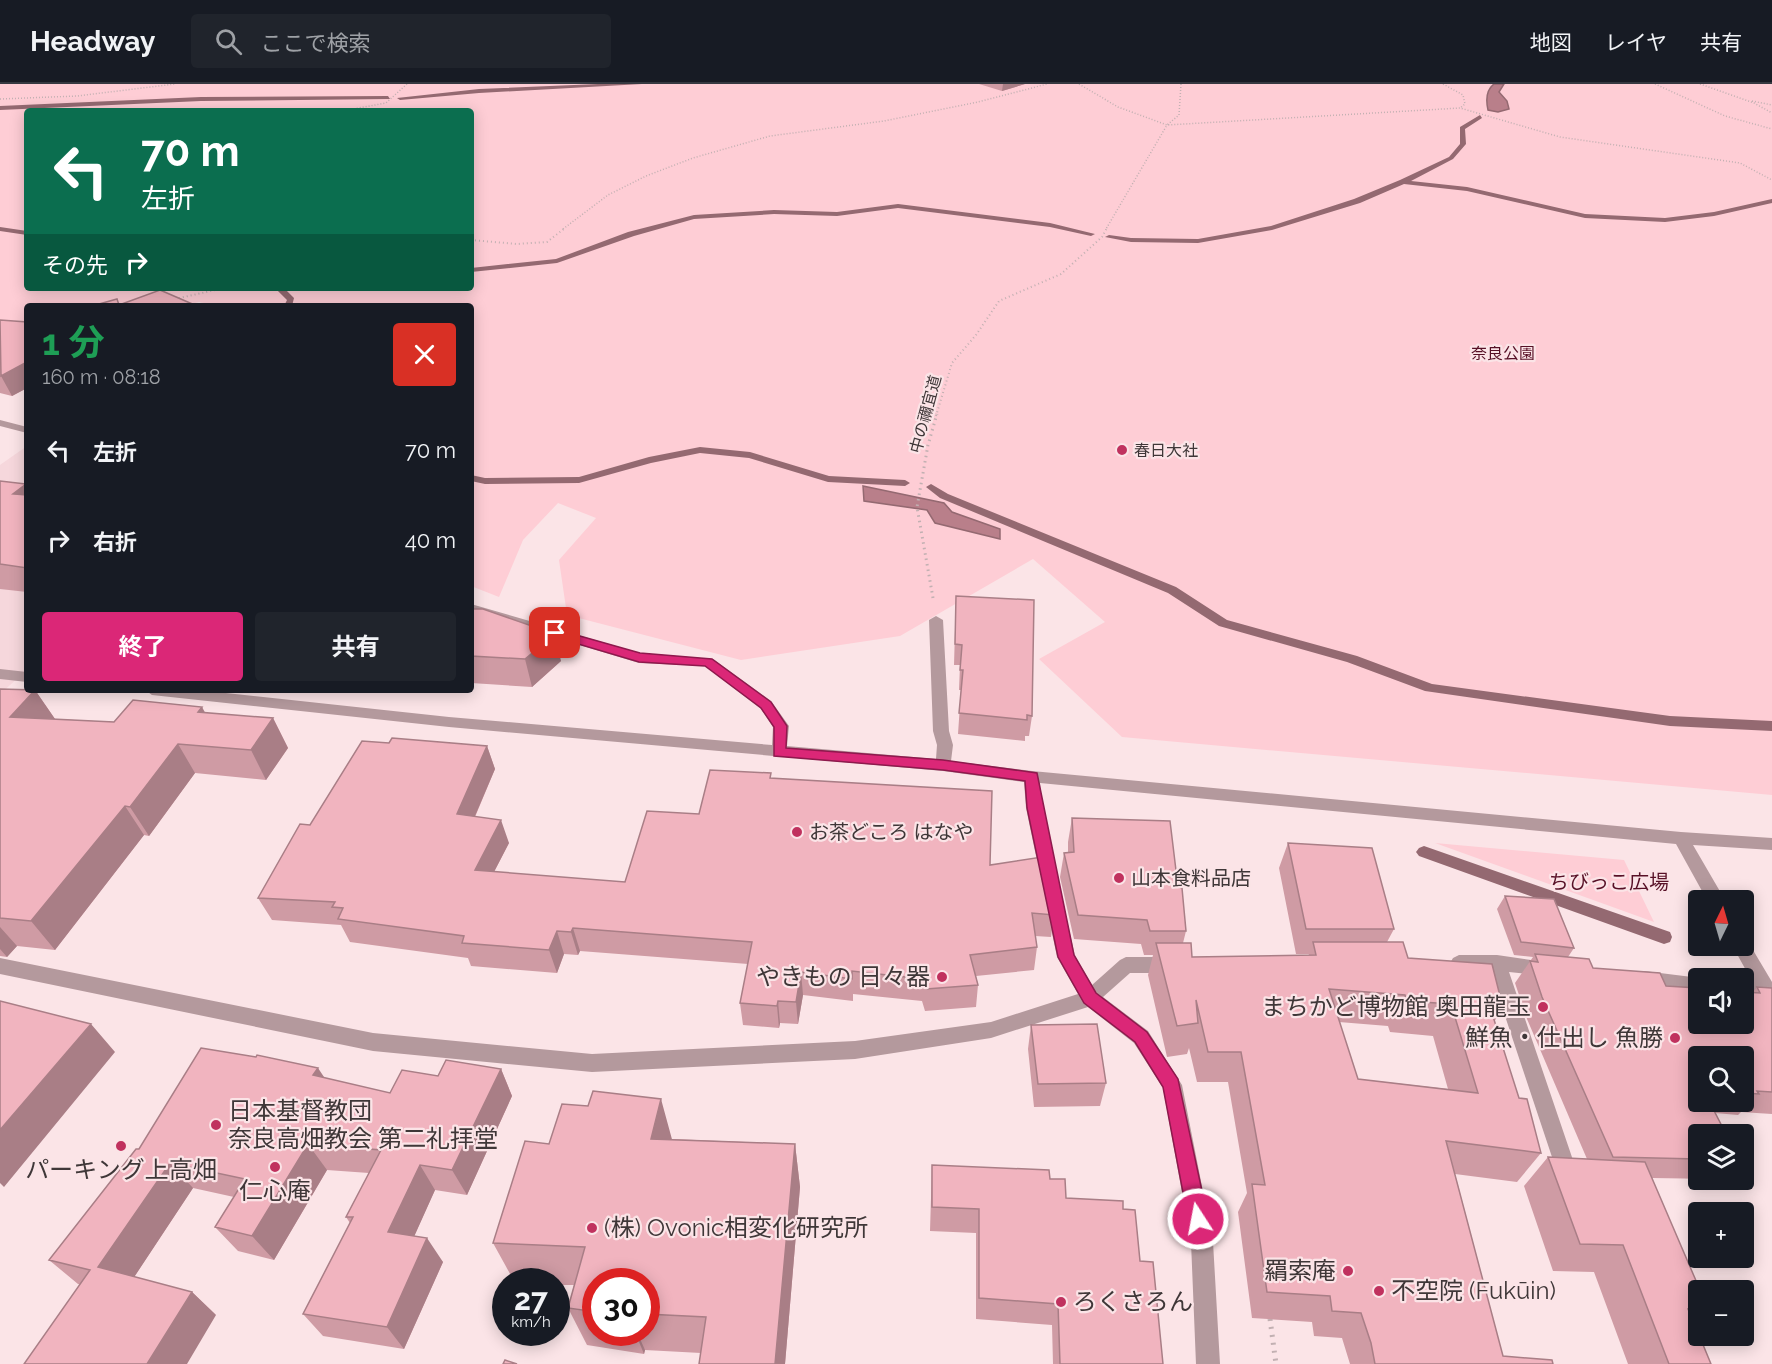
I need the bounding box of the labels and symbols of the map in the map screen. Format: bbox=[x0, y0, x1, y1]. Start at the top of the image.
park label: 奈良公園 bbox=[1471, 344, 1535, 363]
street label: 中の禰宜道 bbox=[906, 373, 945, 455]
place label: 春日大社 bbox=[1134, 441, 1198, 460]
marker: 春日大社 bbox=[1115, 443, 1129, 457]
pin bbox=[529, 607, 580, 658]
place label: お茶どころ はなや bbox=[809, 820, 974, 844]
marker: お茶どころ はなや bbox=[790, 825, 804, 839]
place label: 山本食料品店 bbox=[1131, 866, 1251, 890]
park label: ちびっこ広場 bbox=[1549, 870, 1669, 894]
marker: 山本食料品店 bbox=[1112, 871, 1126, 885]
north arrow bbox=[1688, 890, 1754, 956]
place label: やきもの 日々器 bbox=[756, 962, 930, 991]
marker: やきもの 日々器 bbox=[935, 970, 949, 984]
place label: まちかど博物館 奥田龍玉 bbox=[1261, 992, 1531, 1021]
marker: まちかど博物館 奥田龍玉 bbox=[1536, 1000, 1550, 1014]
place label: 鮮魚・仕出し 魚勝 bbox=[1465, 1023, 1663, 1052]
marker: 鮮魚・仕出し 魚勝 bbox=[1668, 1031, 1682, 1045]
place label: 日本基督教団 奈良高畑教会 第二礼拝堂 bbox=[228, 1096, 498, 1153]
marker: 日本基督教団 奈良高畑教会 第二礼拝堂 bbox=[209, 1118, 223, 1132]
marker: パーキング上高畑 bbox=[114, 1139, 128, 1153]
place label: パーキング上高畑 bbox=[25, 1155, 217, 1184]
marker: 仁心庵 bbox=[268, 1160, 282, 1174]
place label: 仁心庵 bbox=[239, 1176, 311, 1205]
position arrow bbox=[1166, 1187, 1230, 1251]
place label: (株) Ovonic相変化研究所 bbox=[604, 1213, 868, 1242]
marker: (株) Ovonic相変化研究所 bbox=[585, 1221, 599, 1235]
place label: 羂索庵 bbox=[1264, 1256, 1336, 1285]
marker: 羂索庵 bbox=[1341, 1264, 1355, 1278]
speed limit sign: 30 bbox=[582, 1268, 660, 1346]
place label: 不空院 (Fukūin) bbox=[1391, 1276, 1556, 1305]
marker: 不空院 (Fukūin) bbox=[1372, 1284, 1386, 1298]
place label: ろくさろん bbox=[1073, 1287, 1193, 1316]
marker: ろくさろん bbox=[1054, 1295, 1068, 1309]

